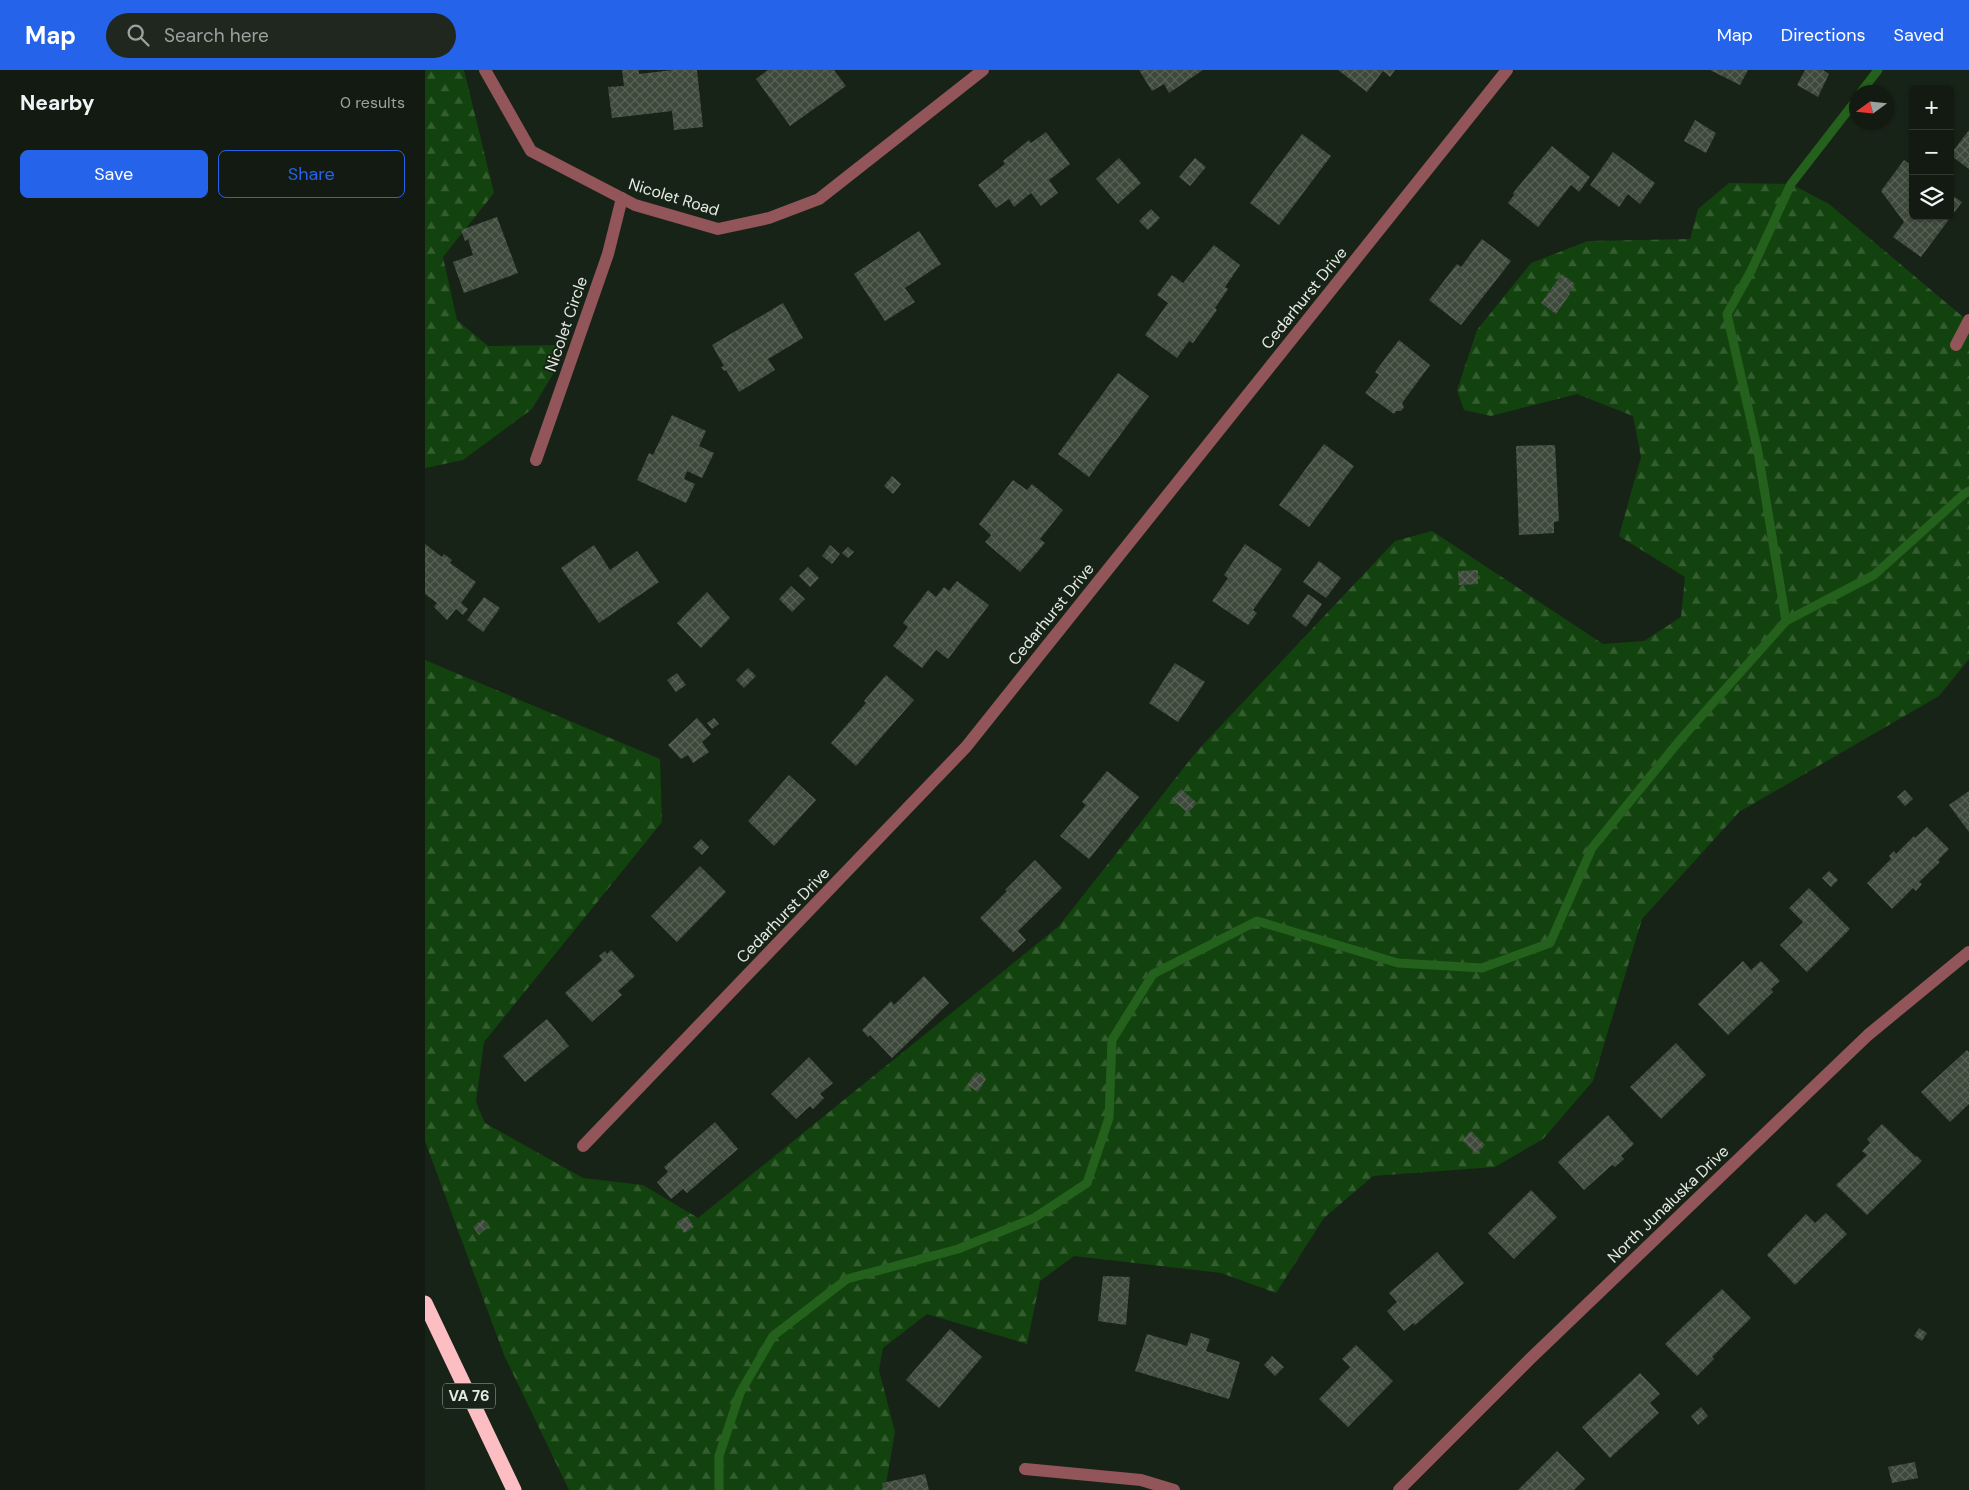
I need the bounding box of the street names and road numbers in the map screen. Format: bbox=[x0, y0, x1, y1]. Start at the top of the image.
street label: Nicolet Road bbox=[626, 173, 722, 221]
street label: Cedarhurst Drive bbox=[1256, 243, 1352, 353]
street label: Nicolet Circle bbox=[540, 274, 592, 374]
street label: Cedarhurst Drive bbox=[1003, 559, 1099, 669]
street label: Cedarhurst Drive bbox=[732, 863, 834, 967]
street label: North Junaluska Drive bbox=[1603, 1141, 1733, 1267]
road number: VA 76 bbox=[443, 1384, 495, 1408]

